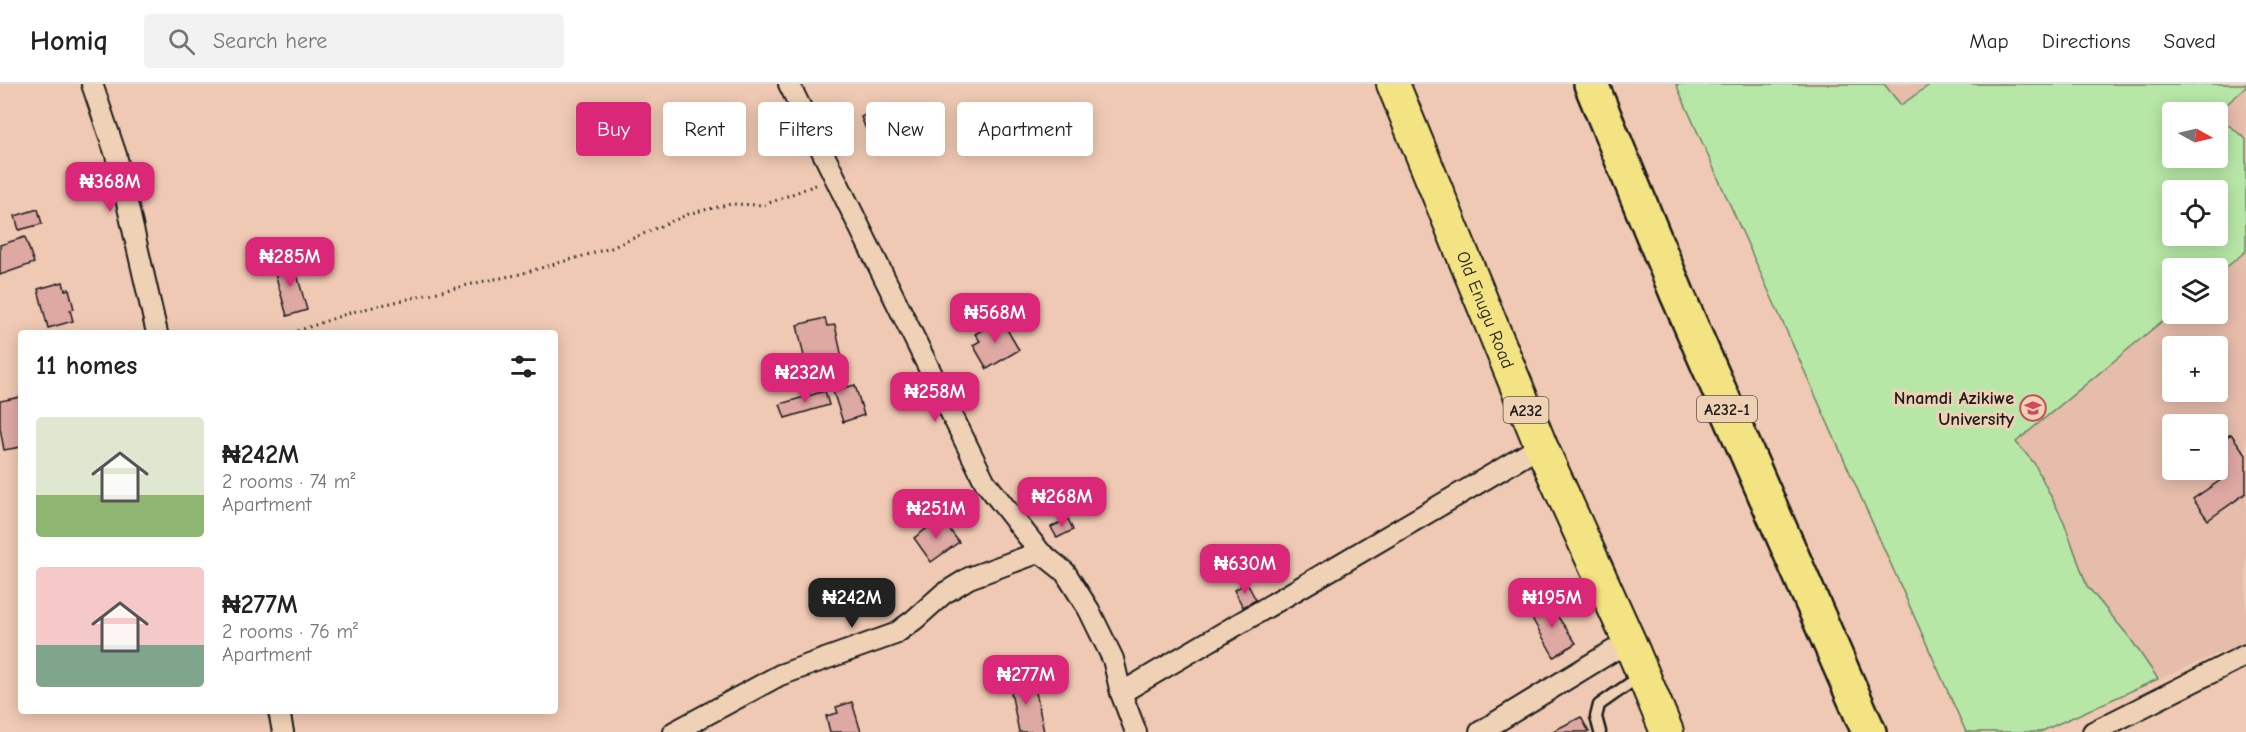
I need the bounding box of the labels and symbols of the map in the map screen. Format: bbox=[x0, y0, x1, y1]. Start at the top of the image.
north arrow bbox=[2162, 102, 2228, 168]
pin: ₦368M bbox=[68, 162, 152, 213]
pin: ₦285M bbox=[248, 237, 332, 288]
street label: Old Enugu Road bbox=[1452, 248, 1518, 372]
pin: ₦568M bbox=[953, 293, 1037, 344]
pin: ₦232M bbox=[763, 353, 847, 404]
pin: ₦258M bbox=[893, 372, 977, 423]
place label: Nnamdi Azikiwe University bbox=[1894, 388, 2015, 430]
school or university icon: Nnamdi Azikiwe University bbox=[2018, 393, 2048, 423]
road number: A232-1 bbox=[1697, 396, 1757, 422]
road number: A232 bbox=[1504, 397, 1549, 423]
pin: ₦268M bbox=[1020, 477, 1104, 528]
pin: ₦251M bbox=[894, 489, 978, 540]
pin: ₦630M bbox=[1203, 544, 1287, 595]
pin: ₦242M bbox=[810, 578, 894, 629]
pin: ₦195M bbox=[1510, 578, 1594, 629]
pin: ₦277M bbox=[984, 655, 1068, 706]

